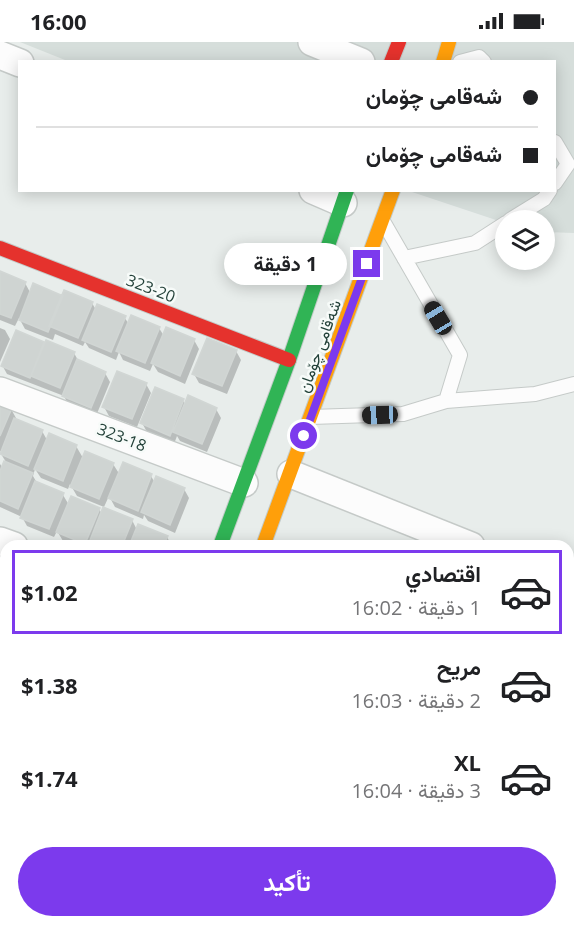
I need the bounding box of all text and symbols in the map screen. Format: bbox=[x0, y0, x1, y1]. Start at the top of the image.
text: 16:00 bbox=[30, 6, 87, 36]
text: شەقامی چۆمان bbox=[366, 80, 502, 110]
text: شەقامی چۆمان bbox=[366, 138, 502, 168]
map controls bbox=[495, 210, 555, 270]
button: layers bbox=[495, 210, 555, 270]
callout: 1 دقيقة bbox=[223, 243, 346, 285]
text: 1 دقيقة bbox=[254, 250, 317, 277]
route end bbox=[353, 250, 380, 277]
street label: 323-20 bbox=[123, 269, 179, 307]
street label: شەقامی چۆمان bbox=[292, 297, 347, 396]
car bbox=[421, 298, 455, 338]
car bbox=[362, 405, 398, 425]
street label: 323-18 bbox=[94, 418, 150, 456]
route start bbox=[290, 422, 317, 449]
text: اقتصادي bbox=[405, 558, 481, 588]
icon: car bbox=[499, 565, 553, 619]
text: $1.02 bbox=[21, 577, 78, 607]
text: 1 دقيقة · 16:02 bbox=[351, 594, 481, 621]
text: مريح bbox=[437, 651, 481, 681]
icon: car bbox=[499, 658, 553, 712]
text: $1.38 bbox=[21, 670, 78, 700]
text: 2 دقيقة · 16:03 bbox=[351, 687, 481, 714]
text: XL bbox=[454, 747, 481, 777]
icon: car bbox=[499, 751, 553, 805]
text: $1.74 bbox=[21, 763, 78, 793]
text: 3 دقيقة · 16:04 bbox=[351, 777, 481, 804]
button: تأكيد bbox=[18, 847, 556, 916]

